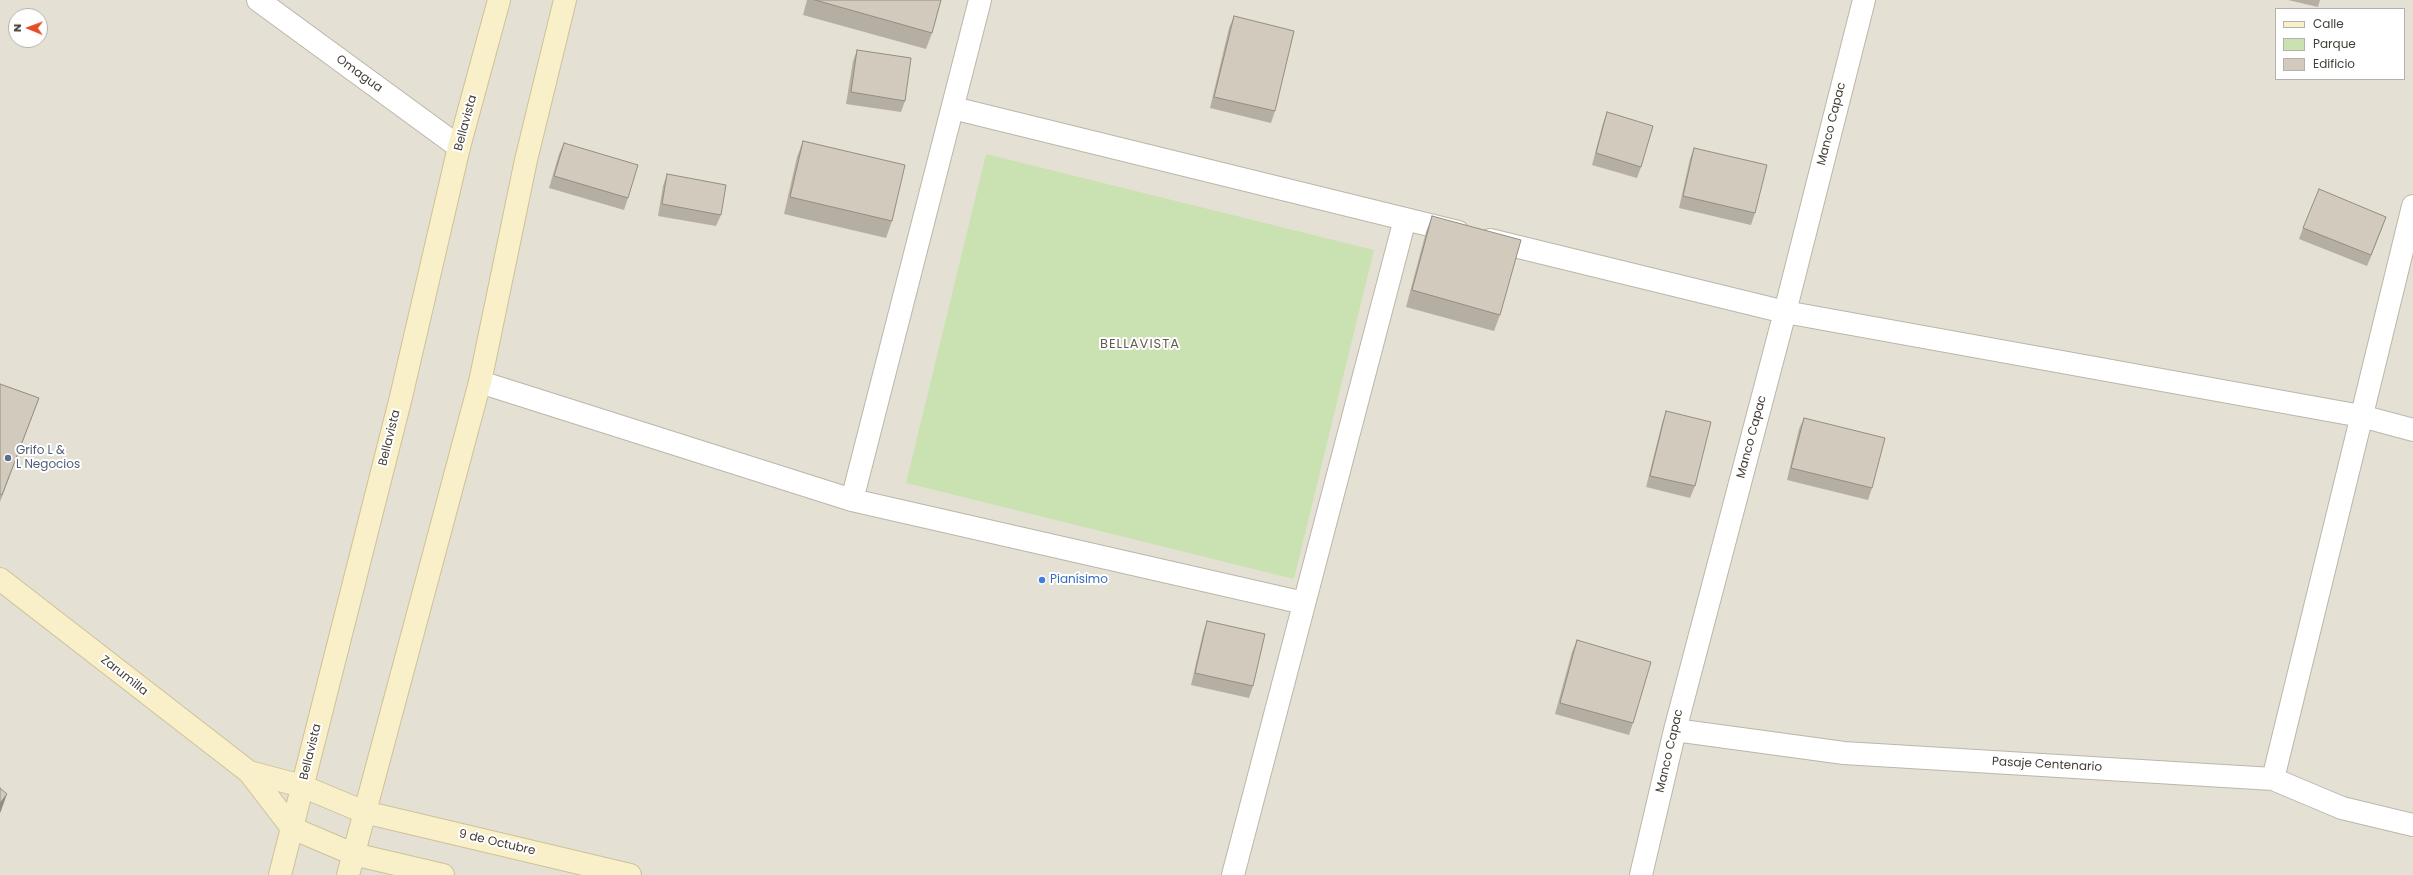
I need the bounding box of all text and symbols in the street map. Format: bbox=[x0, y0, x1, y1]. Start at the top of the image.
north arrow bbox=[8, 8, 48, 48]
legend bbox=[2275, 8, 2405, 80]
text: Calle bbox=[2313, 15, 2344, 32]
text: N bbox=[9, 24, 25, 32]
text: Parque bbox=[2313, 35, 2356, 52]
street label: Omagua bbox=[333, 52, 385, 96]
text: Edificio bbox=[2313, 55, 2355, 72]
street label: Manco Capac bbox=[1815, 81, 1849, 167]
street label: Bellavista bbox=[452, 93, 480, 153]
district label: BELLAVISTA bbox=[1100, 337, 1180, 353]
street label: Manco Capac bbox=[1734, 394, 1770, 480]
street label: Bellavista bbox=[376, 408, 404, 468]
place label: Grifo L & L Negocios bbox=[16, 444, 80, 472]
marker: Grifo L & L Negocios bbox=[3, 453, 13, 463]
place label: Pianísimo bbox=[1050, 573, 1108, 587]
marker: Pianísimo bbox=[1037, 575, 1047, 585]
street label: Zarumilla bbox=[97, 653, 151, 699]
street label: Manco Capac bbox=[1653, 708, 1687, 794]
street label: Bellavista bbox=[297, 722, 325, 782]
street label: Pasaje Centenario bbox=[1992, 755, 2102, 775]
street label: 9 de Octubre bbox=[457, 827, 537, 859]

